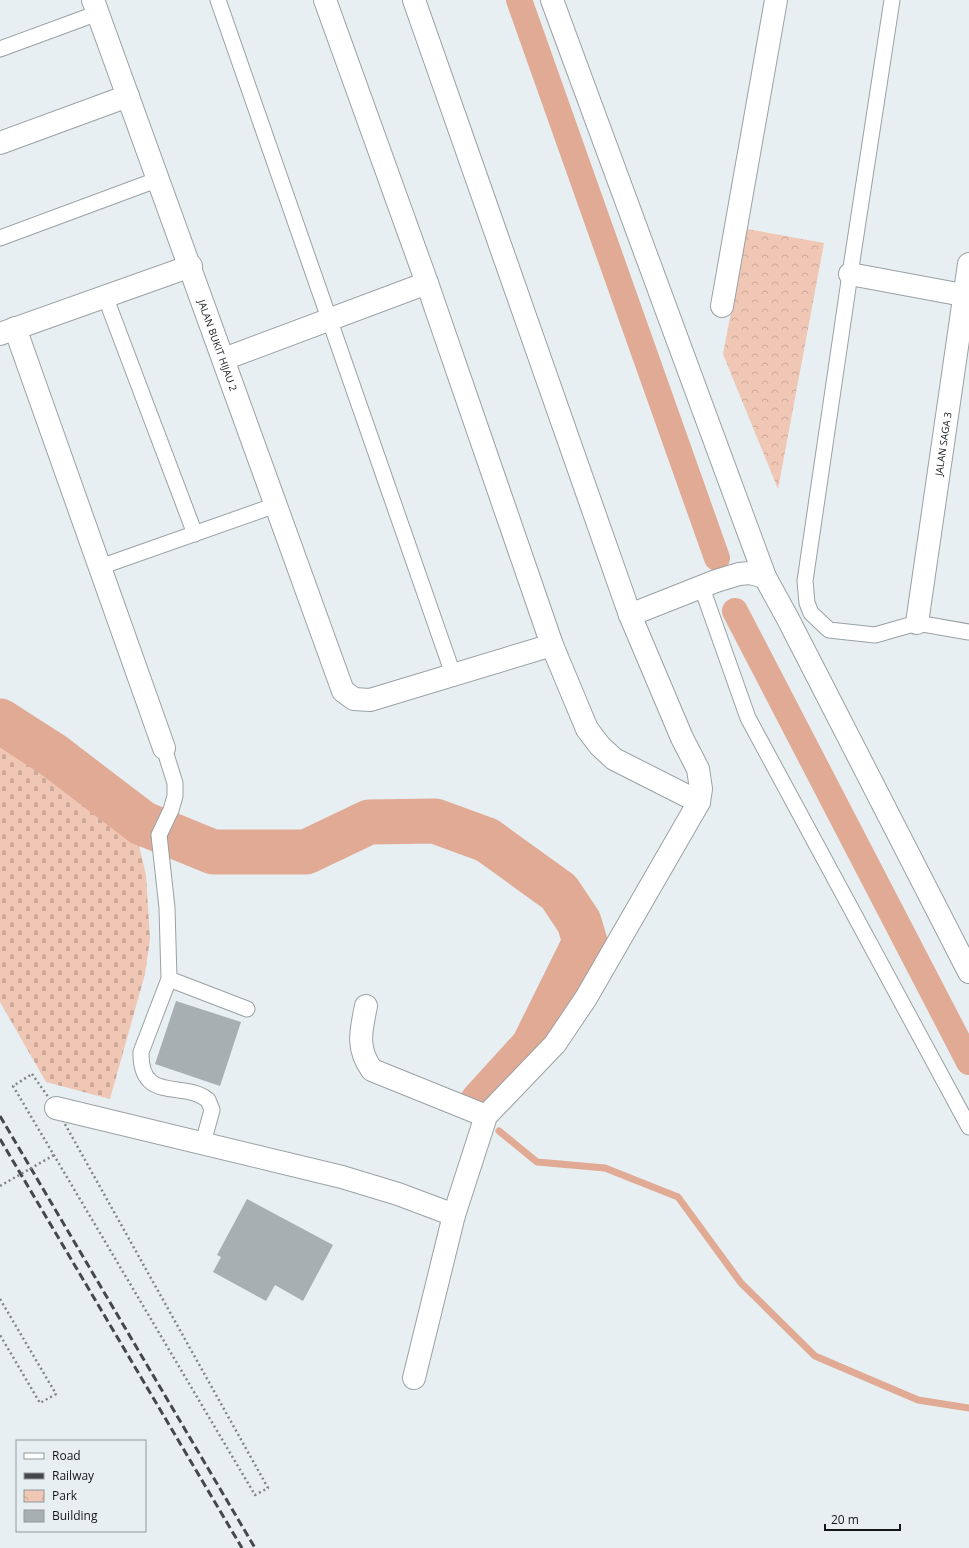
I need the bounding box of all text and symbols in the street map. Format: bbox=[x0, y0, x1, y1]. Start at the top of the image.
street label: JALAN BUKIT HIJAU 2 bbox=[195, 296, 241, 393]
street label: JALAN SAGA 3 bbox=[931, 411, 955, 478]
legend bbox=[16, 1440, 146, 1532]
text: Road bbox=[52, 1447, 81, 1464]
text: Railway bbox=[52, 1467, 95, 1484]
text: Park bbox=[52, 1487, 78, 1504]
scale bar bbox=[825, 1506, 900, 1532]
text: Building bbox=[52, 1507, 98, 1524]
text: 20 m bbox=[831, 1511, 859, 1528]

